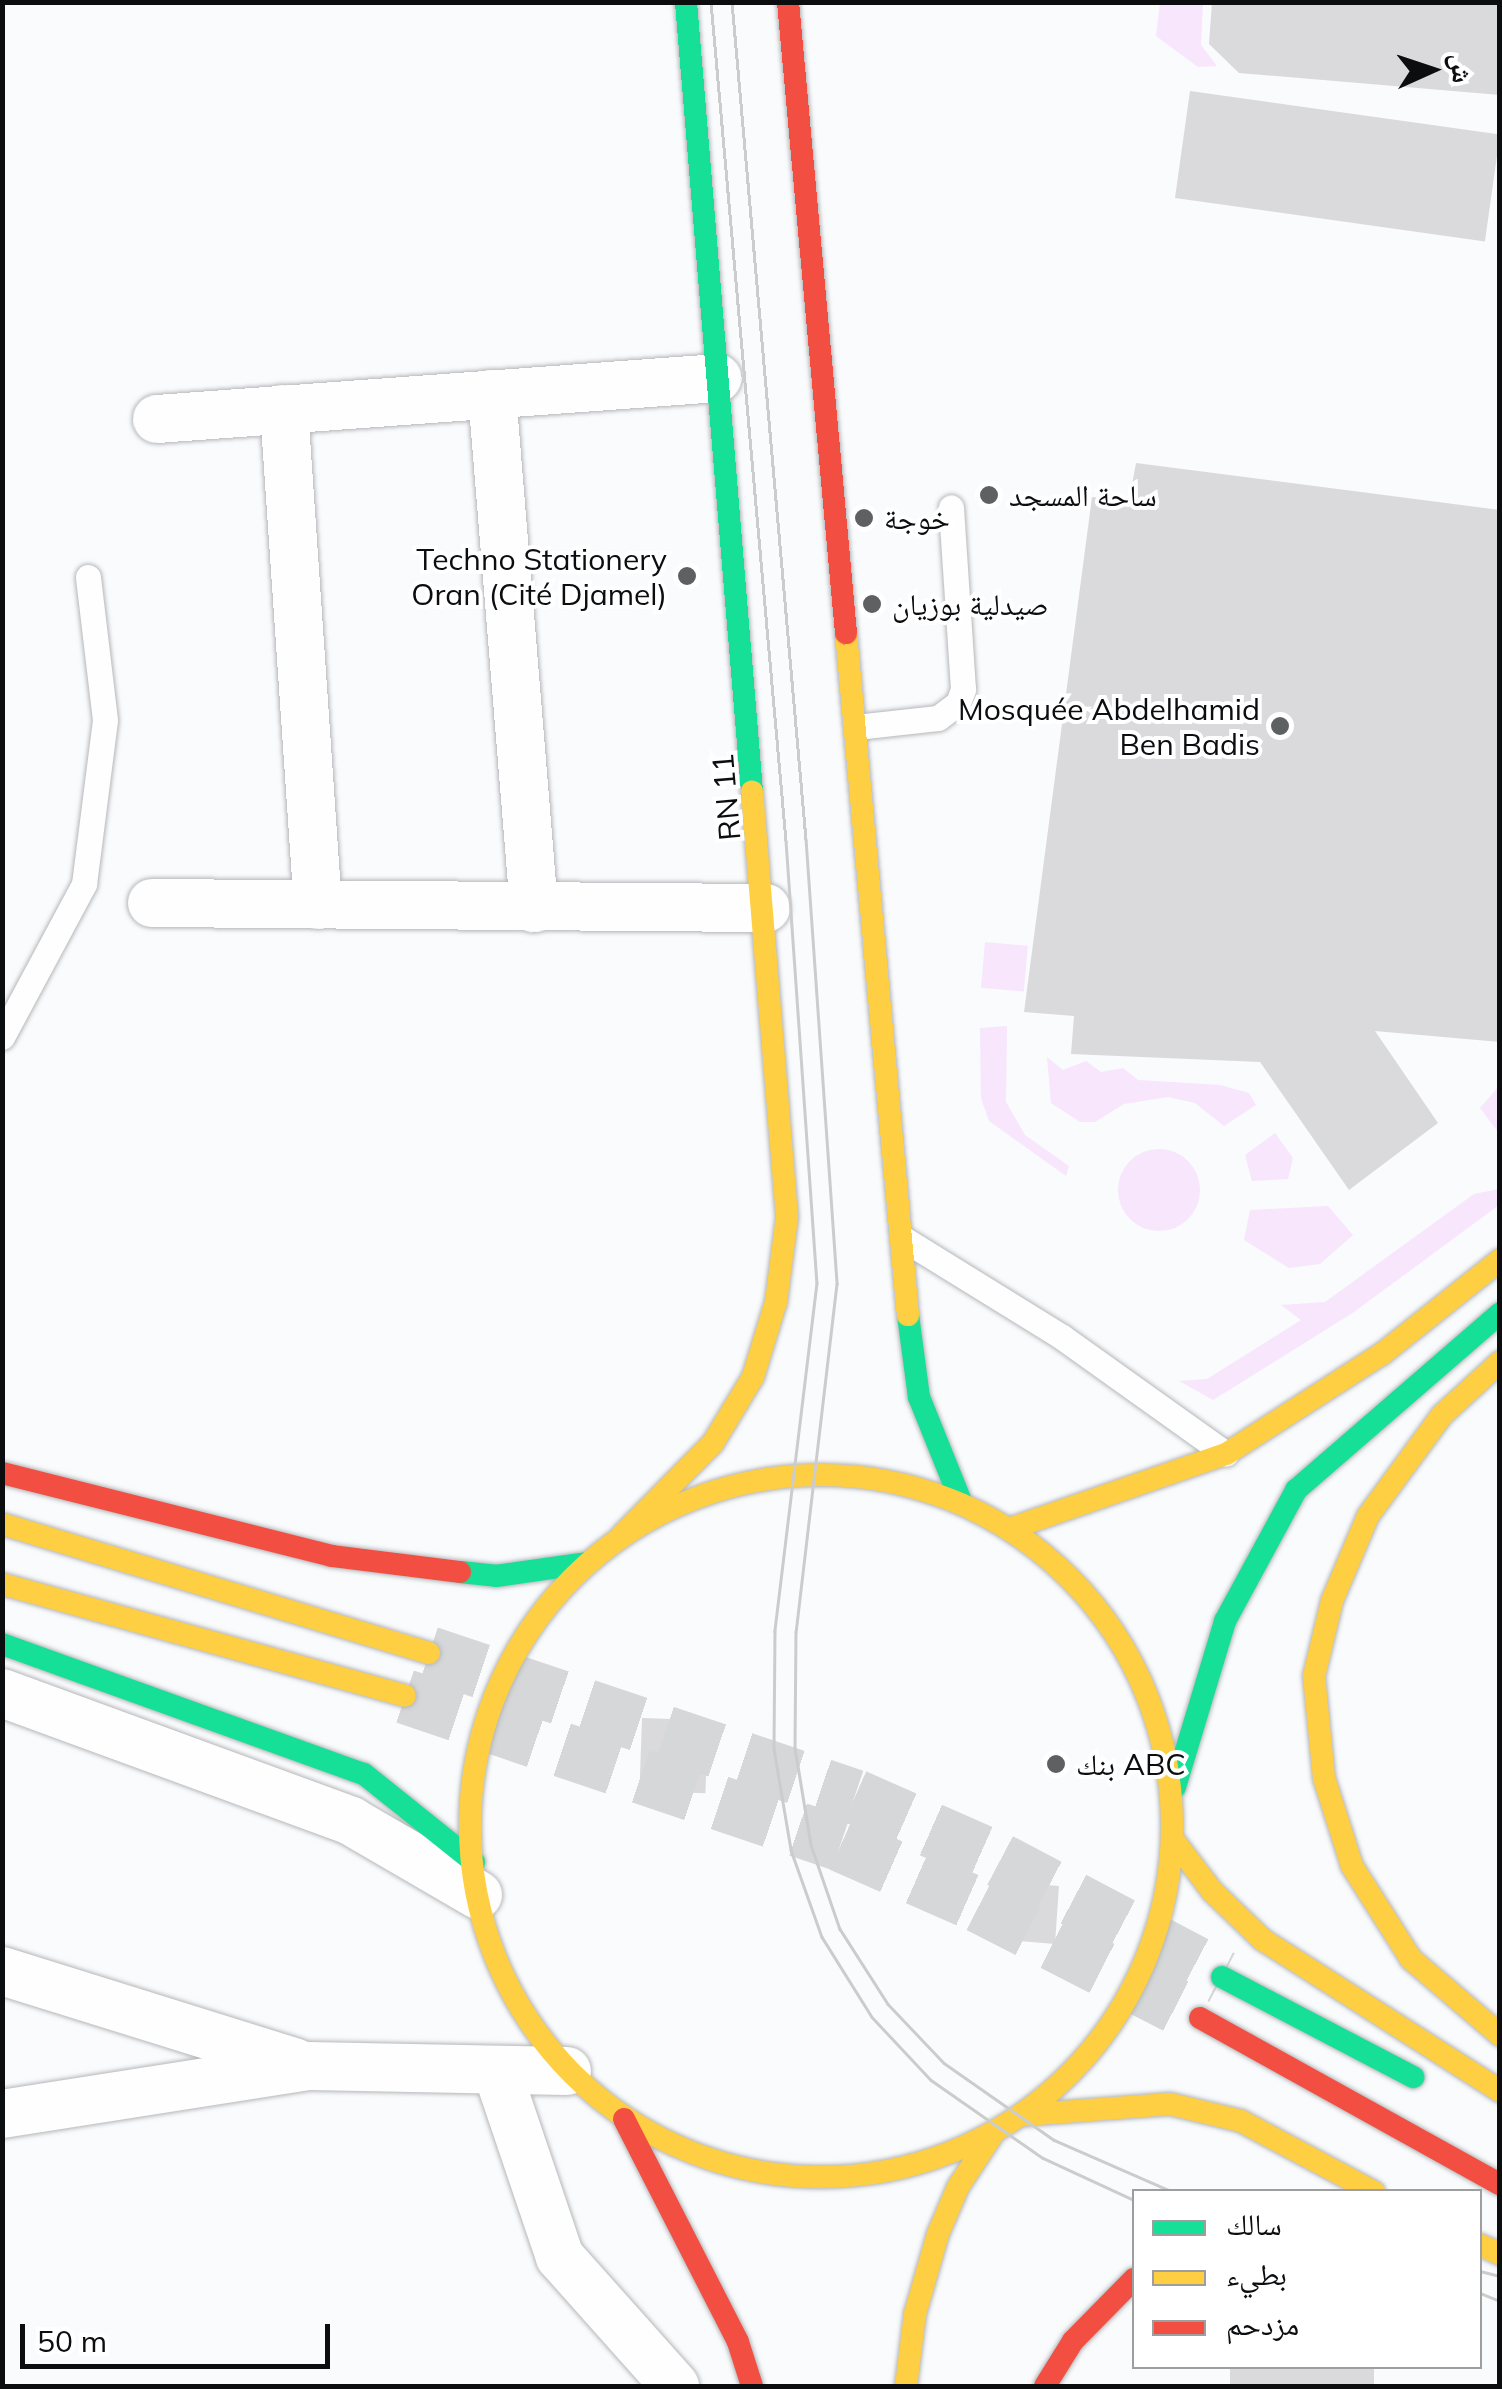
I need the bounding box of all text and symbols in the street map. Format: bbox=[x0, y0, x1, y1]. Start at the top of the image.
north arrow bbox=[1382, 20, 1482, 120]
text: ش bbox=[1444, 53, 1481, 84]
place label: ساحة المسجد bbox=[1009, 477, 1157, 513]
marker: ساحة المسجد bbox=[978, 484, 1000, 506]
place label: خوجة bbox=[884, 500, 950, 536]
marker: خوجة bbox=[853, 507, 875, 529]
place label: Techno Stationery Oran (Cité Djamel) bbox=[411, 541, 667, 612]
marker: Techno Stationery Oran (Cité Djamel) bbox=[676, 565, 698, 587]
place label: صيدلية بوزيان bbox=[892, 586, 1048, 622]
marker: صيدلية بوزيان bbox=[861, 593, 883, 615]
place label: Mosquée Abdelhamid Ben Badis bbox=[958, 691, 1260, 762]
marker: Mosquée Abdelhamid Ben Badis bbox=[1269, 715, 1291, 737]
street label: RN 11 bbox=[704, 752, 748, 842]
place label: بنك ABC bbox=[1076, 1746, 1186, 1782]
marker: بنك ABC bbox=[1045, 1753, 1067, 1775]
legend bbox=[1132, 2189, 1482, 2369]
text: سالك bbox=[1226, 2205, 1282, 2243]
text: بطيء bbox=[1226, 2255, 1287, 2293]
scale bar bbox=[25, 2304, 335, 2366]
text: مزدحم bbox=[1226, 2305, 1299, 2343]
text: 50 m bbox=[37, 2322, 107, 2360]

